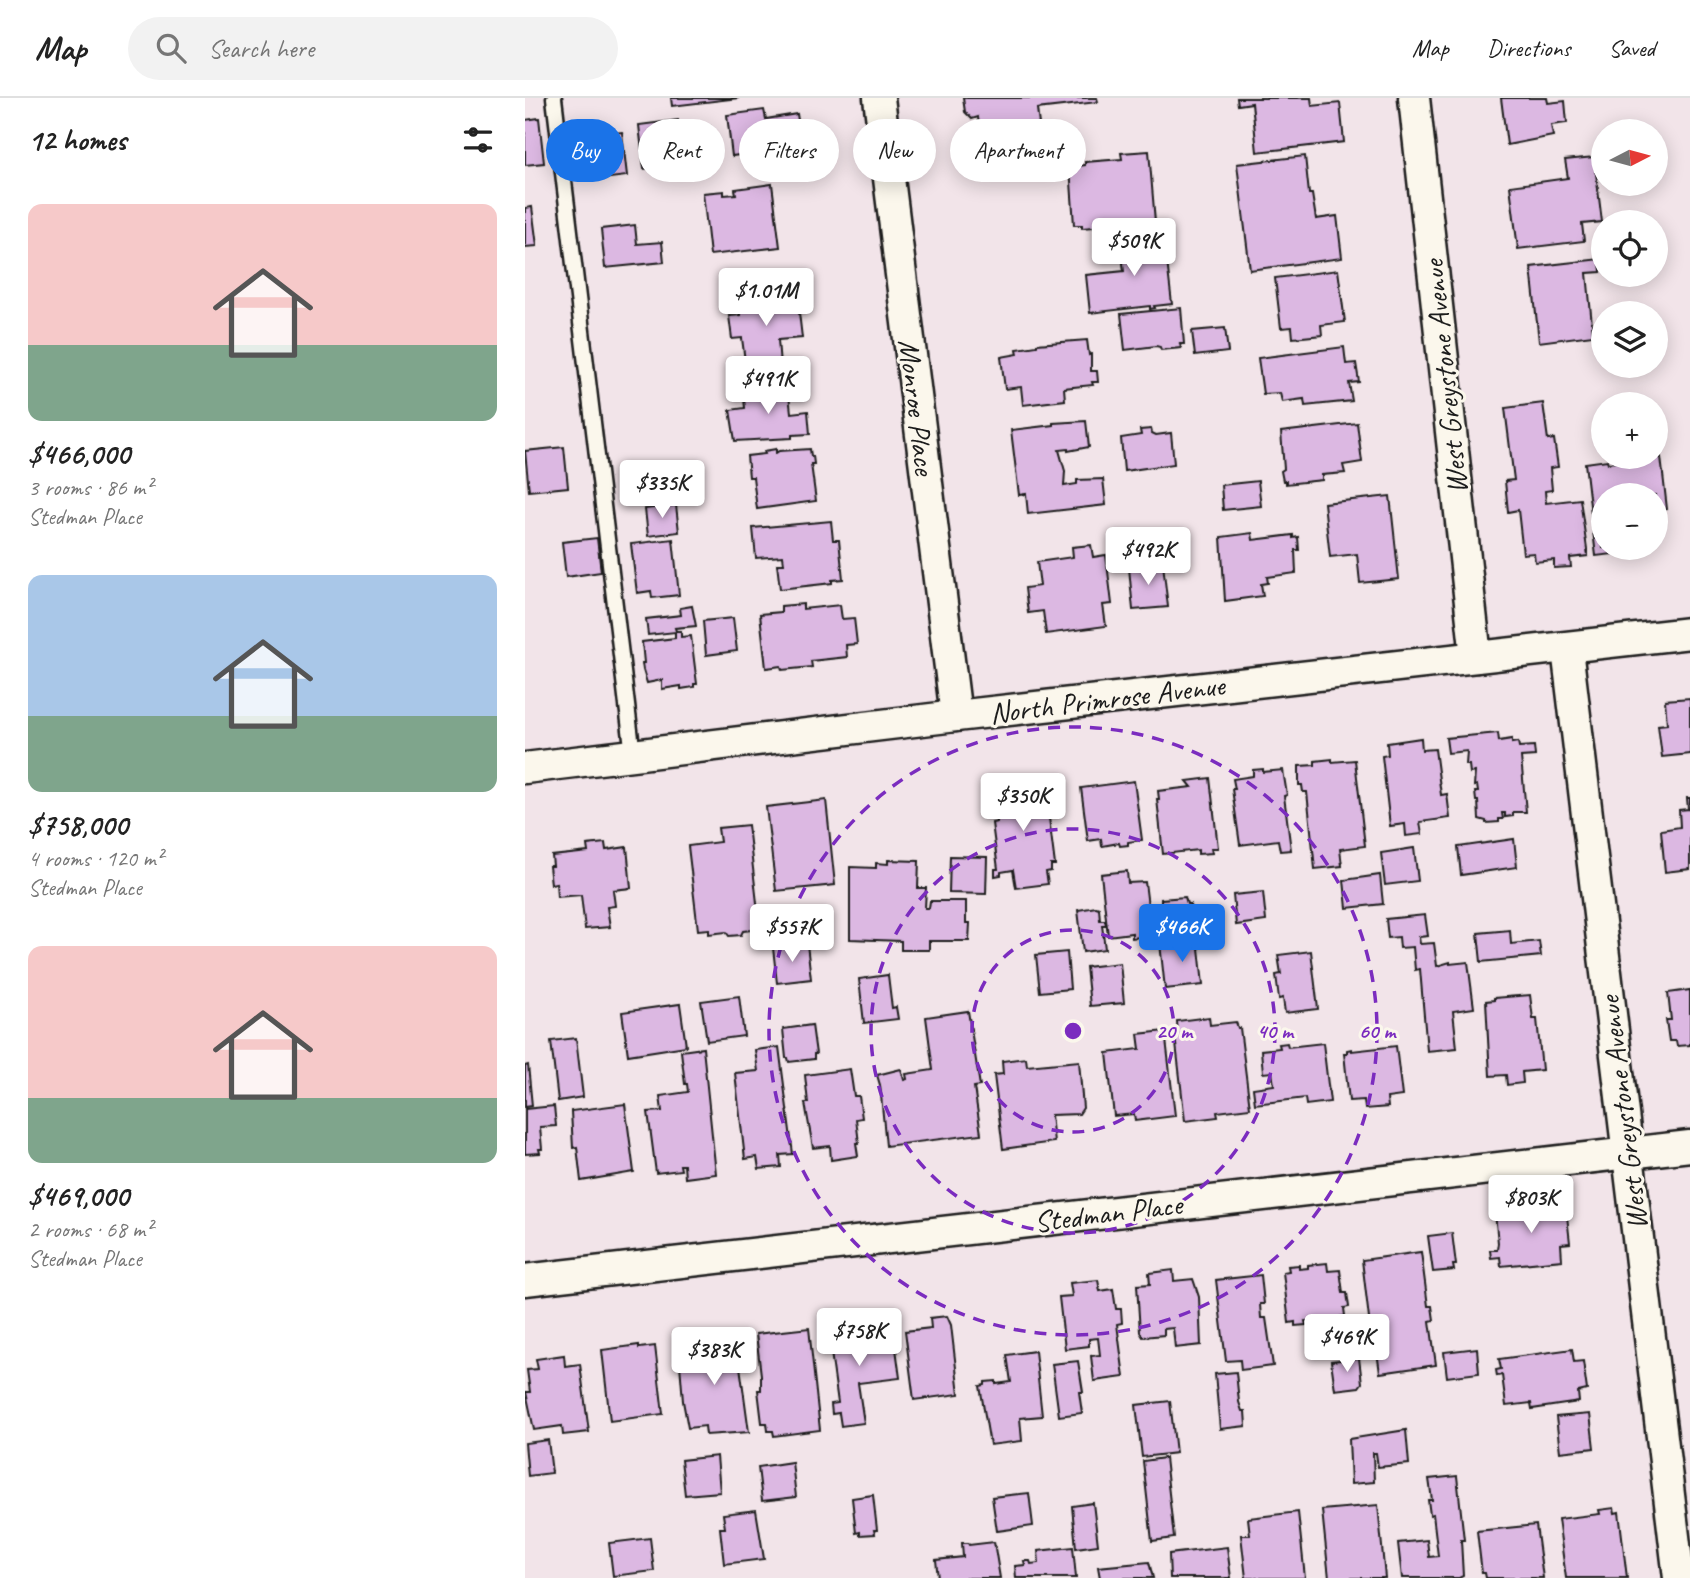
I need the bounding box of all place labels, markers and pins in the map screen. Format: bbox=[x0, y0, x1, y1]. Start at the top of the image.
pin: $509K bbox=[1085, 218, 1183, 278]
pin: $1.01M bbox=[709, 268, 823, 328]
pin: $491K bbox=[719, 356, 817, 416]
pin: $335K bbox=[613, 460, 711, 520]
pin: $492K bbox=[1099, 528, 1197, 587]
pin: $350K bbox=[974, 774, 1072, 833]
pin: $557K bbox=[743, 904, 841, 964]
pin: $466K bbox=[1133, 904, 1231, 964]
centre of rings bbox=[1061, 1019, 1085, 1043]
pin: $803K bbox=[1482, 1176, 1580, 1235]
pin: $758K bbox=[810, 1308, 908, 1368]
pin: $469K bbox=[1298, 1314, 1396, 1374]
pin: $383K bbox=[665, 1328, 763, 1387]

